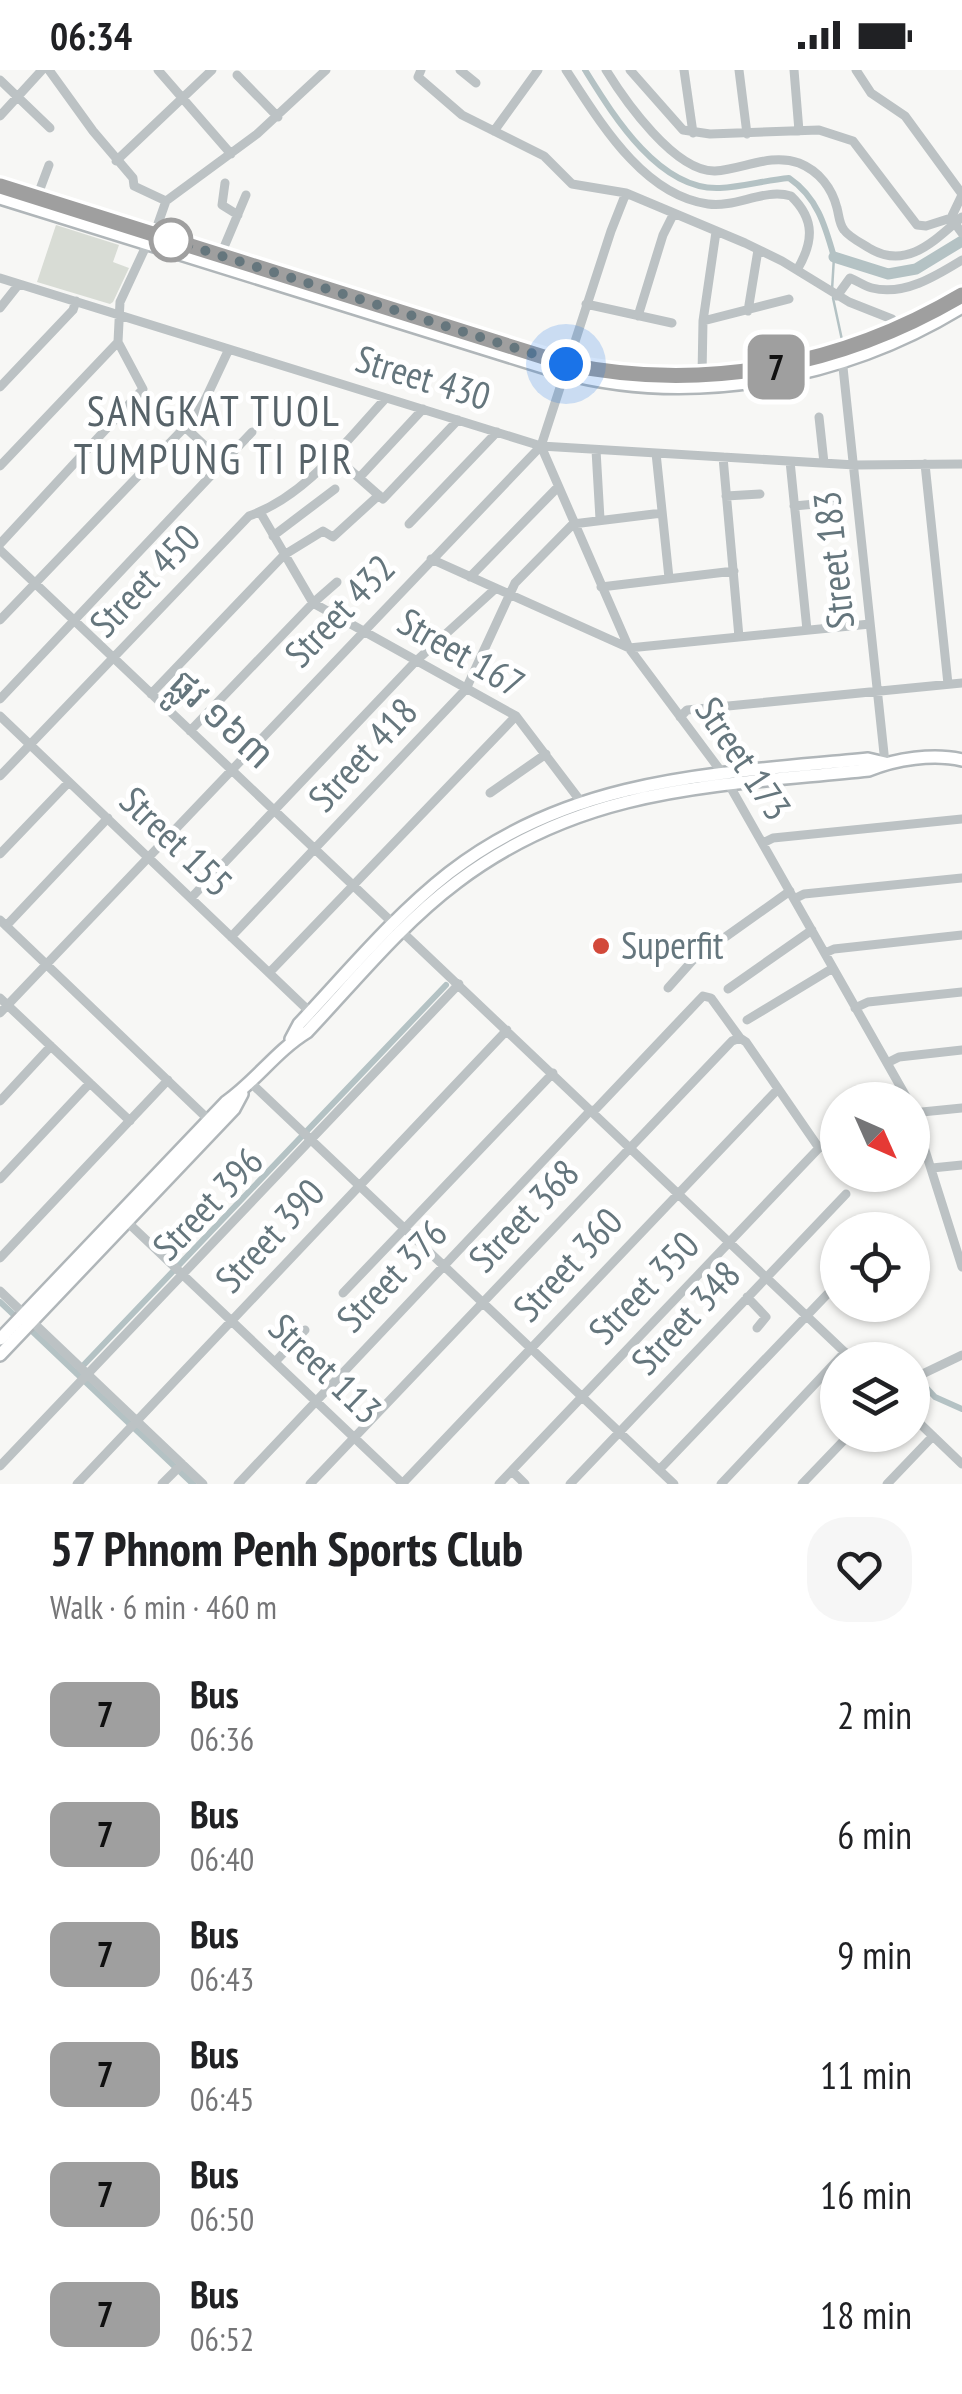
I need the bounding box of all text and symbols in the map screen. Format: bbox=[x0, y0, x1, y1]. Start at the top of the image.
text: 06:34 bbox=[50, 11, 132, 60]
unlabelled marker bbox=[150, 219, 192, 261]
street label: Street 430 bbox=[350, 333, 497, 420]
line badge: 7 bbox=[744, 334, 808, 400]
your location bbox=[541, 339, 591, 389]
text: 7 bbox=[768, 344, 784, 390]
district label: SANGKAT TUOL TUMPUNG TI PIR bbox=[74, 383, 354, 486]
street label: Street 183 bbox=[801, 489, 864, 631]
street label: Street 450 bbox=[78, 513, 209, 647]
street label: Street 432 bbox=[273, 543, 404, 677]
street label: Street 167 bbox=[390, 596, 534, 707]
street label: ផ្លូវ ១៦៣ bbox=[153, 657, 286, 786]
street label: Street 418 bbox=[297, 687, 427, 821]
street label: Street 173 bbox=[685, 687, 803, 829]
street label: Street 155 bbox=[110, 775, 244, 906]
place label: Superfit bbox=[621, 920, 724, 969]
marker: Superfit bbox=[590, 935, 612, 957]
north arrow bbox=[820, 1082, 930, 1192]
map controls bbox=[820, 1082, 930, 1452]
street label: Street 396 bbox=[141, 1136, 272, 1270]
street label: Street 368 bbox=[457, 1148, 588, 1282]
street label: Street 390 bbox=[204, 1168, 334, 1302]
street label: Street 360 bbox=[502, 1197, 632, 1331]
street label: Street 376 bbox=[325, 1208, 456, 1342]
button: locate bbox=[820, 1212, 930, 1322]
street label: Street 350 bbox=[577, 1220, 708, 1354]
street label: Street 348 bbox=[620, 1250, 750, 1384]
street label: Street 113 bbox=[259, 1302, 393, 1433]
button: layers bbox=[820, 1342, 930, 1452]
text: 57 Phnom Penh Sports Club bbox=[50, 1517, 523, 1579]
button: heart bbox=[807, 1517, 912, 1622]
text: Walk · 6 min · 460 m bbox=[50, 1586, 277, 1628]
text: Bus bbox=[190, 1669, 239, 1718]
text: 2 min bbox=[837, 1690, 912, 1739]
text: 7 bbox=[97, 1691, 113, 1737]
text: 06:36 bbox=[190, 1718, 254, 1760]
text: Bus bbox=[190, 1789, 239, 1838]
text: 6 min bbox=[837, 1810, 912, 1859]
text: 7 bbox=[97, 1811, 113, 1857]
text: 06:40 bbox=[190, 1838, 254, 1880]
text: Bus bbox=[190, 1909, 239, 1958]
text: 9 min bbox=[837, 1930, 912, 1979]
text: 7 bbox=[97, 1931, 113, 1977]
text: 06:43 bbox=[190, 1958, 254, 2000]
text: Bus bbox=[190, 2029, 239, 2078]
text: 11 min bbox=[820, 2050, 912, 2099]
text: 7 bbox=[97, 2051, 113, 2097]
text: 06:45 bbox=[190, 2078, 254, 2120]
text: Bus bbox=[190, 2149, 239, 2198]
text: 16 min bbox=[820, 2170, 912, 2219]
text: 7 bbox=[97, 2171, 113, 2217]
text: 06:50 bbox=[190, 2198, 254, 2240]
text: Bus bbox=[190, 2269, 239, 2318]
text: 18 min bbox=[820, 2290, 912, 2339]
text: 7 bbox=[97, 2291, 113, 2337]
text: 06:52 bbox=[190, 2318, 254, 2360]

